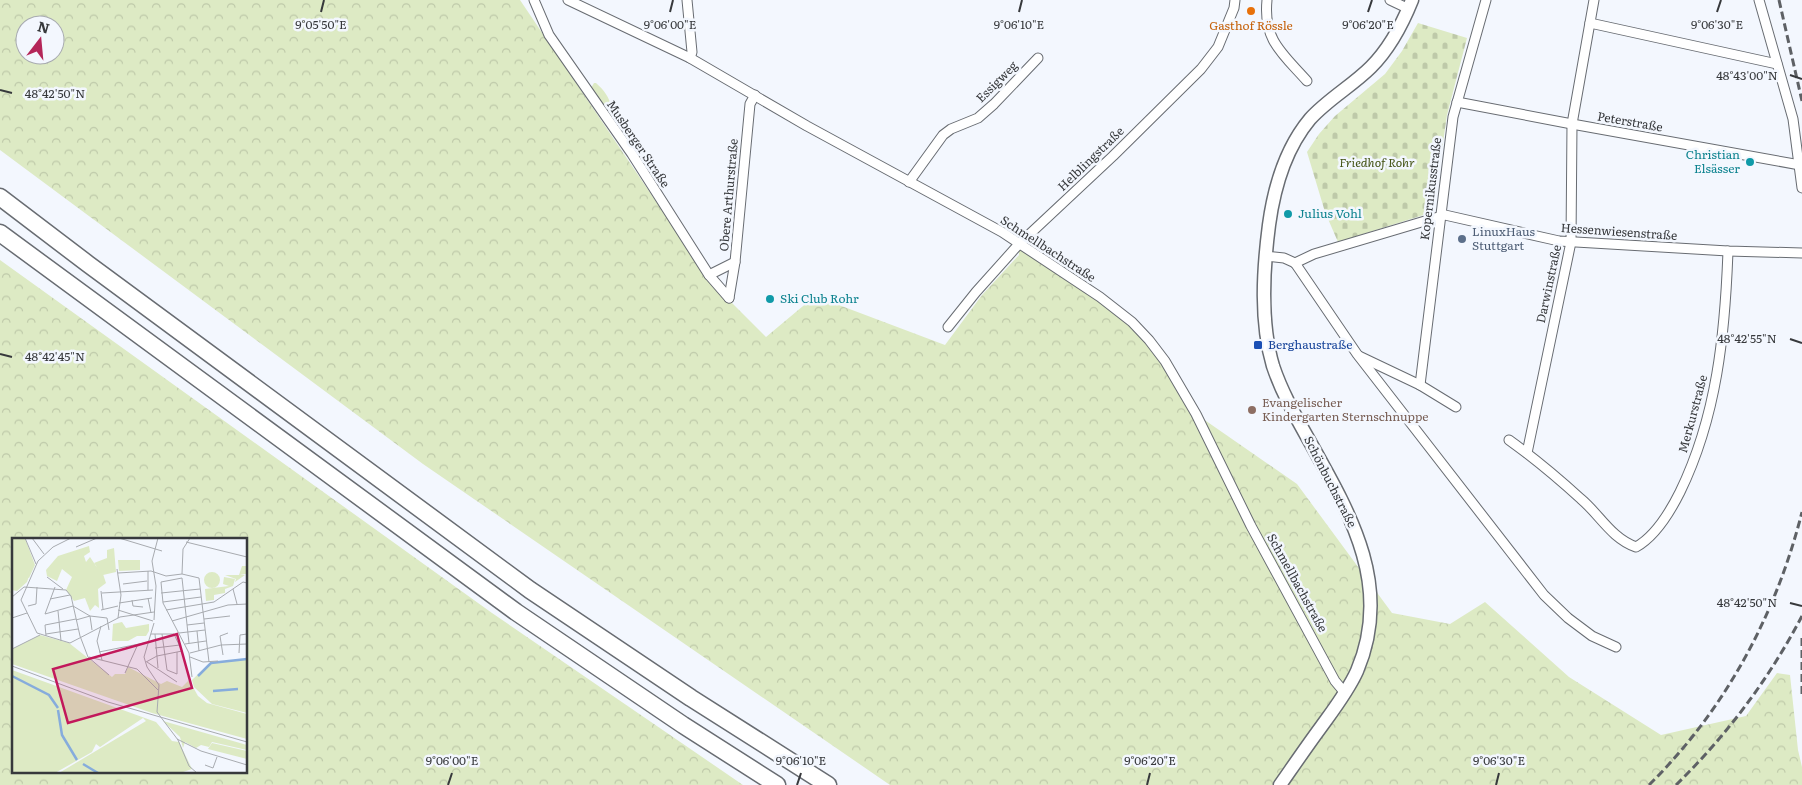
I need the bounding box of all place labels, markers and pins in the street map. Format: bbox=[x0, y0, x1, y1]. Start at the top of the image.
marker: Gasthof Rössle bbox=[1245, 5, 1257, 17]
place label: Gasthof Rössle bbox=[1209, 16, 1293, 34]
place label: Christian Elsässer bbox=[1686, 145, 1740, 177]
marker: Christian Elsässer bbox=[1744, 156, 1756, 168]
place label: Julius Vohl bbox=[1298, 204, 1362, 222]
marker: Julius Vohl bbox=[1282, 208, 1294, 220]
place label: LinuxHaus Stuttgart bbox=[1472, 222, 1536, 254]
marker: LinuxHaus Stuttgart bbox=[1456, 233, 1468, 245]
place label: Ski Club Rohr bbox=[780, 289, 859, 307]
marker: Ski Club Rohr bbox=[764, 293, 776, 305]
place label: Berghaustraße bbox=[1268, 335, 1352, 353]
marker: Berghaustraße bbox=[1252, 339, 1264, 351]
place label: Evangelischer Kindergarten Sternschnuppe bbox=[1262, 393, 1429, 425]
marker: Evangelischer Kindergarten Sternschnuppe bbox=[1246, 404, 1258, 416]

